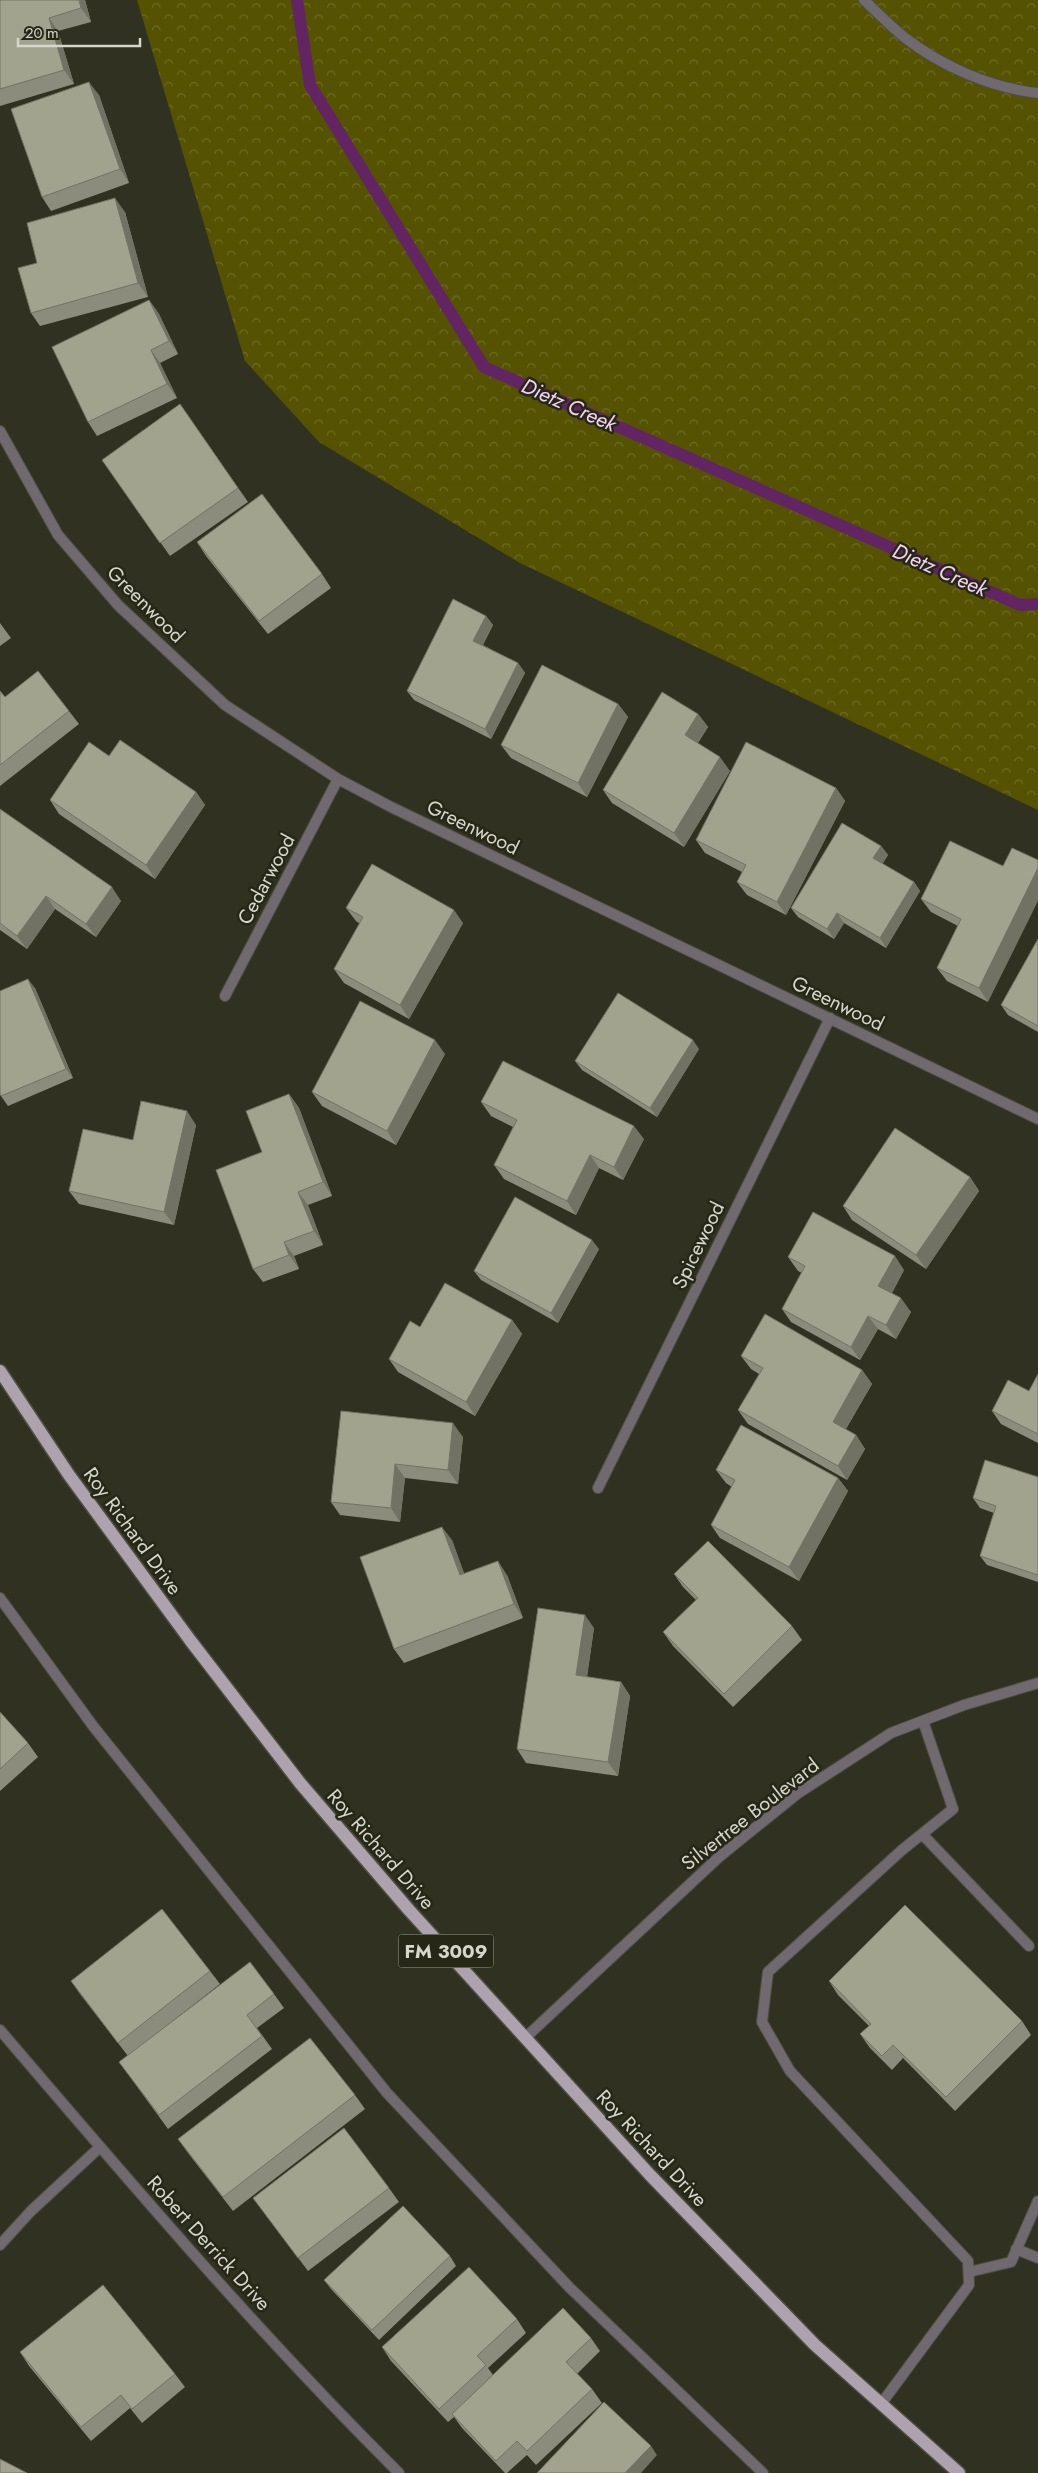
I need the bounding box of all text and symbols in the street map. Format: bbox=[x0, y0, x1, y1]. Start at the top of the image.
scale bar bbox=[18, 15, 140, 47]
text: 20 m bbox=[25, 22, 59, 44]
water label: Dietz Creek bbox=[517, 371, 622, 440]
water label: Dietz Creek bbox=[888, 536, 993, 605]
street label: Greenwood bbox=[100, 559, 191, 650]
street label: Greenwood bbox=[422, 793, 524, 862]
street label: Cedarwood bbox=[230, 829, 302, 930]
street label: Greenwood bbox=[787, 969, 889, 1038]
street label: Spicewood bbox=[665, 1197, 732, 1294]
street label: Roy Richard Drive bbox=[76, 1462, 189, 1601]
street label: Silvertree Boulevard bbox=[675, 1751, 826, 1878]
street label: Roy Richard Drive bbox=[320, 1783, 441, 1916]
road number: FM 3009 bbox=[398, 1934, 494, 1968]
street label: Roy Richard Drive bbox=[589, 2083, 714, 2214]
street label: Robert Derrick Drive bbox=[140, 2169, 277, 2317]

